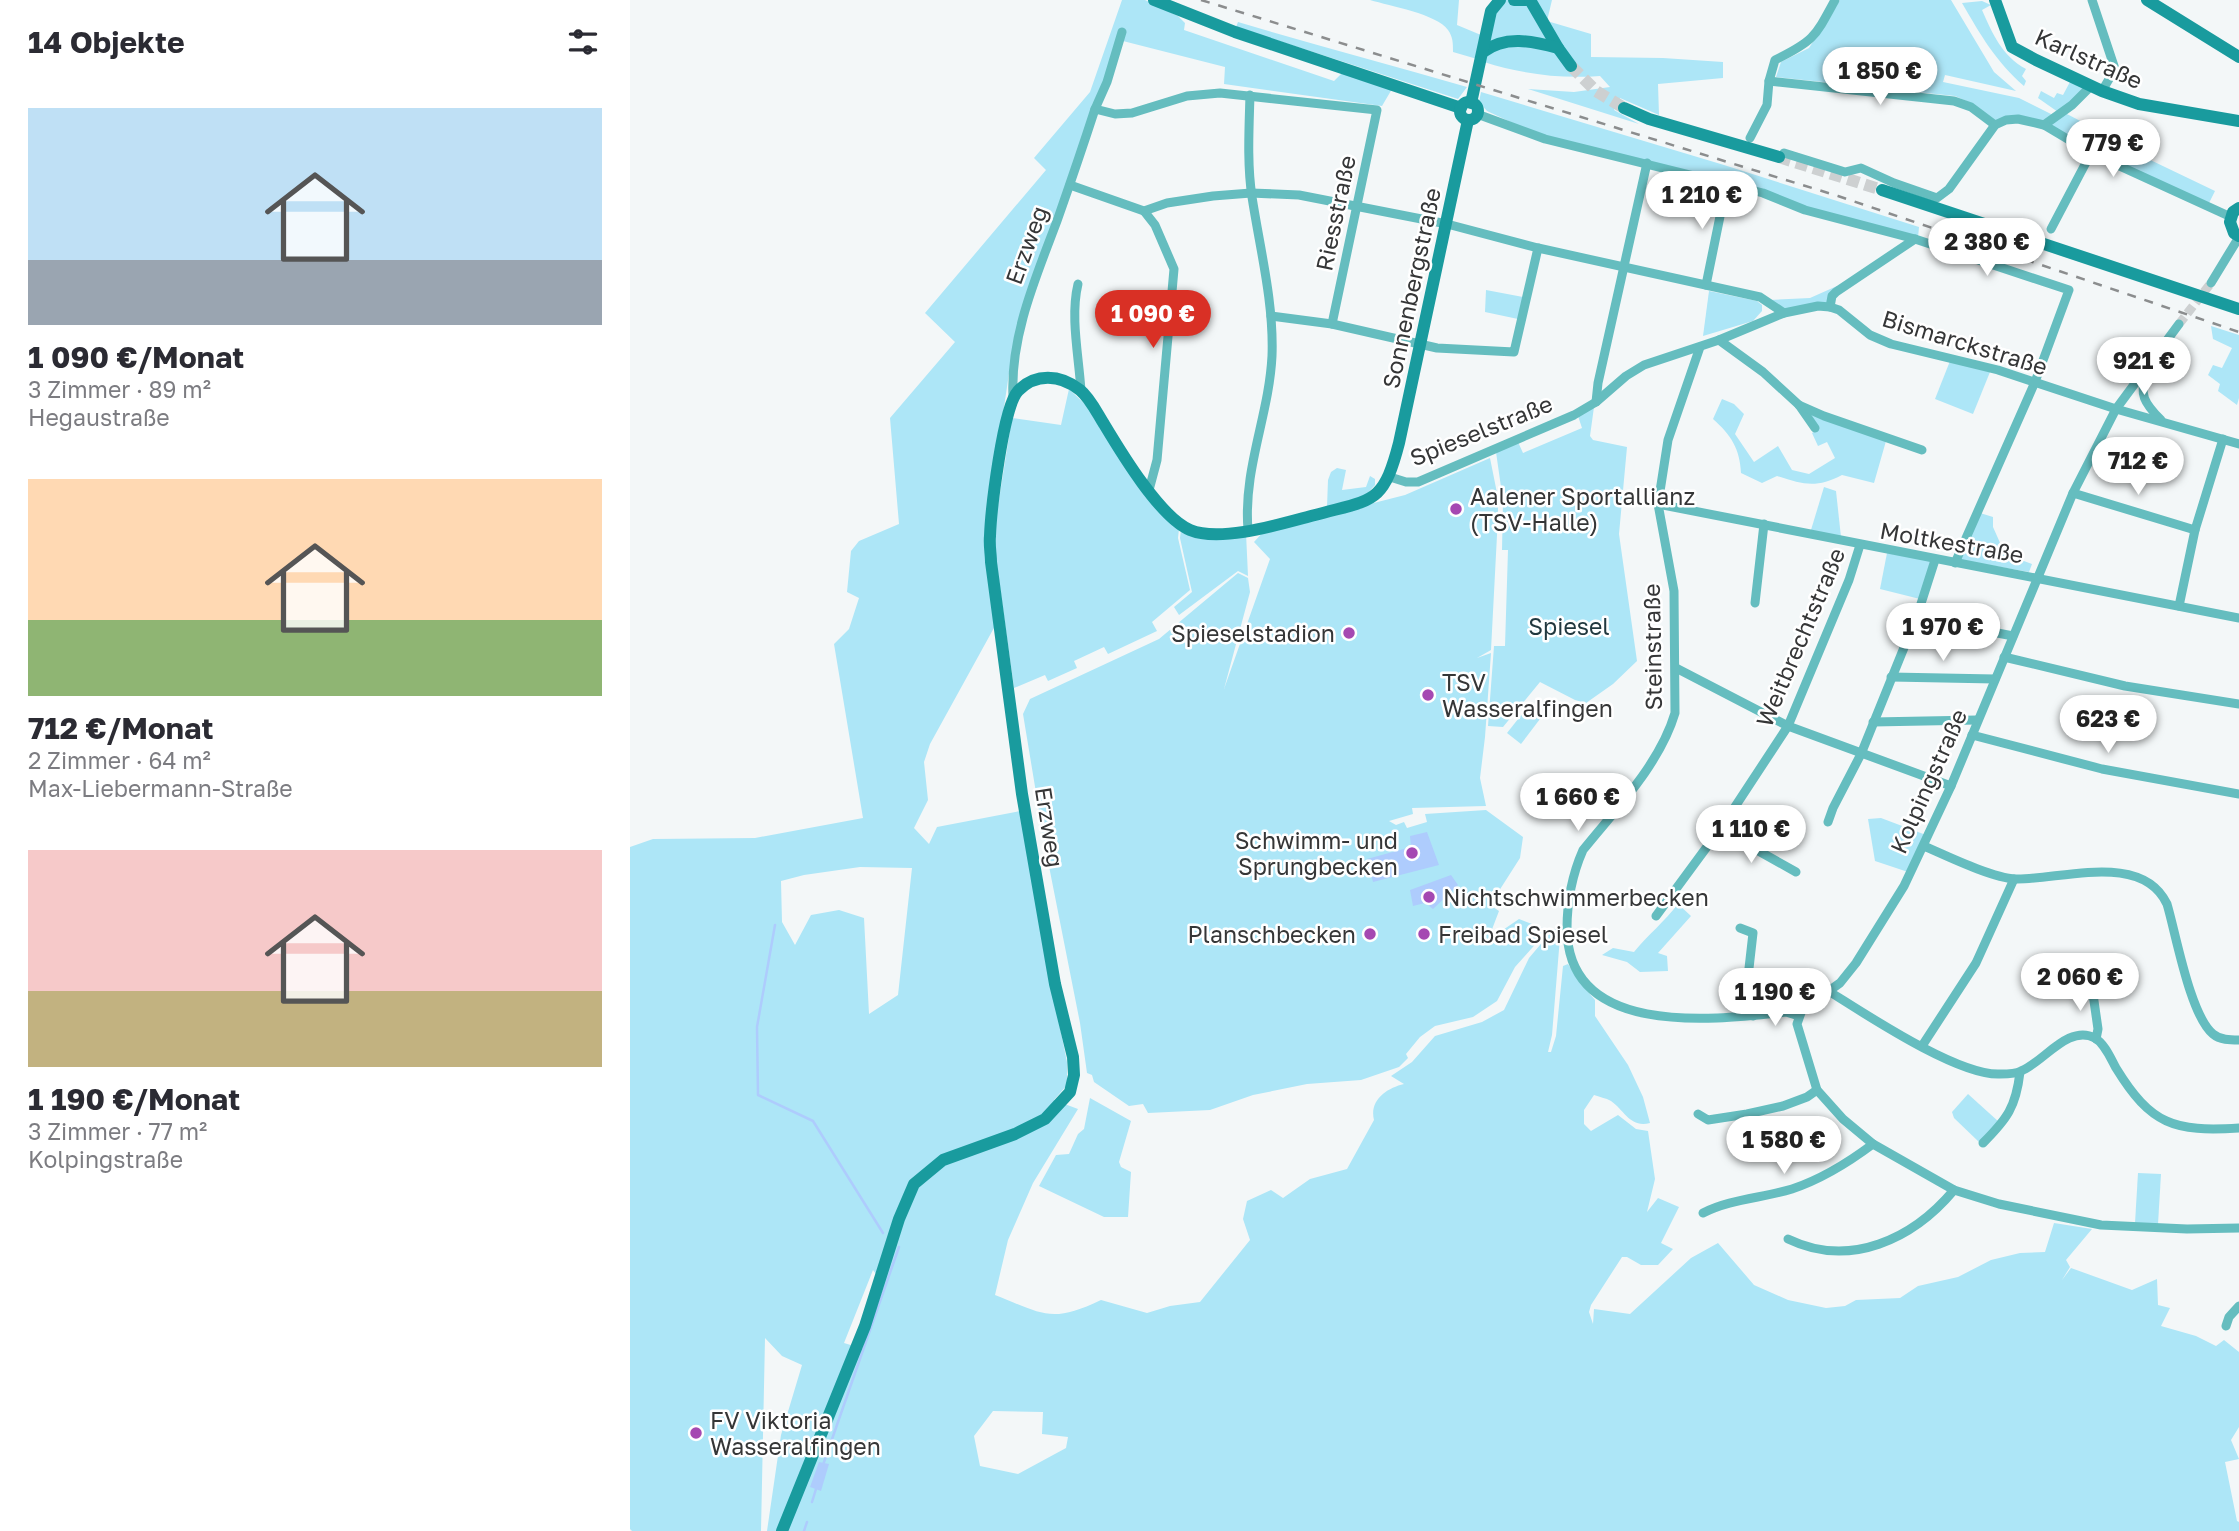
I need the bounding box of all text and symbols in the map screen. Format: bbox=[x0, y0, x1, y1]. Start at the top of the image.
street label: Karlstraße bbox=[2031, 22, 2147, 94]
icon: filters bbox=[564, 23, 602, 61]
text: 14 Objekte bbox=[28, 24, 185, 60]
pin: 1 850 € bbox=[1815, 48, 1945, 107]
text: 1 850 € bbox=[1838, 56, 1922, 84]
pin: 779 € bbox=[2064, 120, 2162, 179]
text: 779 € bbox=[2082, 128, 2144, 156]
street label: Riesstraße bbox=[1309, 153, 1361, 273]
icon: home bbox=[252, 154, 378, 280]
pin: 1 210 € bbox=[1637, 172, 1767, 231]
text: 1 210 € bbox=[1662, 180, 1742, 208]
street label: Sonnenbergstraße bbox=[1376, 185, 1446, 391]
street label: Erzweg bbox=[999, 202, 1053, 288]
pin: 2 380 € bbox=[1922, 218, 2052, 278]
text: 2 380 € bbox=[1944, 227, 2030, 255]
pin: 1 090 € bbox=[1088, 290, 1218, 350]
text: 1 090 € bbox=[1111, 299, 1195, 327]
street label: Bismarckstraße bbox=[1879, 304, 2051, 380]
pin: 921 € bbox=[2095, 338, 2193, 397]
text: 1 090 €/Monat bbox=[28, 339, 244, 375]
text: 921 € bbox=[2113, 346, 2175, 374]
text: 3 Zimmer · 89 m² bbox=[28, 375, 211, 403]
street label: Spieselstraße bbox=[1406, 389, 1556, 471]
text: Hegaustraße bbox=[28, 403, 170, 431]
pin: 712 € bbox=[2089, 438, 2187, 497]
text: 712 € bbox=[2108, 446, 2168, 474]
place label: Aalener Sportallianz (TSV-Halle) bbox=[1470, 482, 1695, 536]
marker: Aalener Sportallianz (TSV-Halle) bbox=[1448, 501, 1464, 517]
street label: Moltkestraße bbox=[1878, 516, 2026, 568]
icon: home bbox=[252, 525, 378, 651]
street label: Weitbrechtstraße bbox=[1750, 543, 1850, 731]
street label: Steinstraße bbox=[1637, 583, 1667, 711]
pin: 1 970 € bbox=[1878, 604, 2008, 663]
park label: Spiesel bbox=[1528, 612, 1610, 640]
text: 1 970 € bbox=[1902, 612, 1984, 640]
place label: Spieselstadion bbox=[1171, 619, 1335, 647]
marker: Spieselstadion bbox=[1341, 625, 1357, 641]
place label: TSV Wasseralfingen bbox=[1442, 668, 1613, 722]
marker: TSV Wasseralfingen bbox=[1420, 687, 1436, 703]
pin: 623 € bbox=[2059, 696, 2157, 755]
text: 623 € bbox=[2076, 704, 2140, 732]
street label: Kolpingstraße bbox=[1884, 705, 1972, 857]
text: 712 €/Monat bbox=[28, 710, 213, 746]
text: 2 Zimmer · 64 m² bbox=[28, 746, 211, 774]
text: Max-Liebermann-Straße bbox=[28, 774, 293, 802]
pin: 1 660 € bbox=[1513, 774, 1643, 833]
text: 1 660 € bbox=[1536, 782, 1620, 810]
street label: Erzweg bbox=[1030, 785, 1070, 869]
pin: 1 110 € bbox=[1686, 806, 1816, 865]
text: 1 110 € bbox=[1712, 814, 1790, 842]
place label: Schwimm- und Sprungbecken bbox=[1235, 826, 1398, 880]
marker: Schwimm- und Sprungbecken bbox=[1404, 845, 1420, 861]
place label: Nichtschwimmerbecken bbox=[1443, 883, 1709, 911]
marker: Nichtschwimmerbecken bbox=[1421, 889, 1437, 905]
icon: home bbox=[252, 896, 378, 1022]
place label: Planschbecken bbox=[1188, 920, 1356, 948]
place label: Freibad Spiesel bbox=[1438, 920, 1608, 948]
marker: Planschbecken bbox=[1362, 926, 1378, 942]
marker: Freibad Spiesel bbox=[1416, 926, 1432, 942]
pin: 2 060 € bbox=[2015, 954, 2145, 1013]
text: 2 060 € bbox=[2037, 962, 2123, 990]
pin: 1 190 € bbox=[1710, 968, 1840, 1028]
text: 1 190 € bbox=[1735, 977, 1815, 1005]
text: 1 190 €/Monat bbox=[28, 1081, 240, 1117]
pin: 1 580 € bbox=[1719, 1116, 1849, 1176]
text: 3 Zimmer · 77 m² bbox=[28, 1117, 207, 1145]
text: 1 580 € bbox=[1742, 1125, 1826, 1153]
text: Kolpingstraße bbox=[28, 1145, 183, 1173]
place label: FV Viktoria Wasseralfingen bbox=[710, 1406, 881, 1460]
marker: FV Viktoria Wasseralfingen bbox=[688, 1425, 704, 1441]

